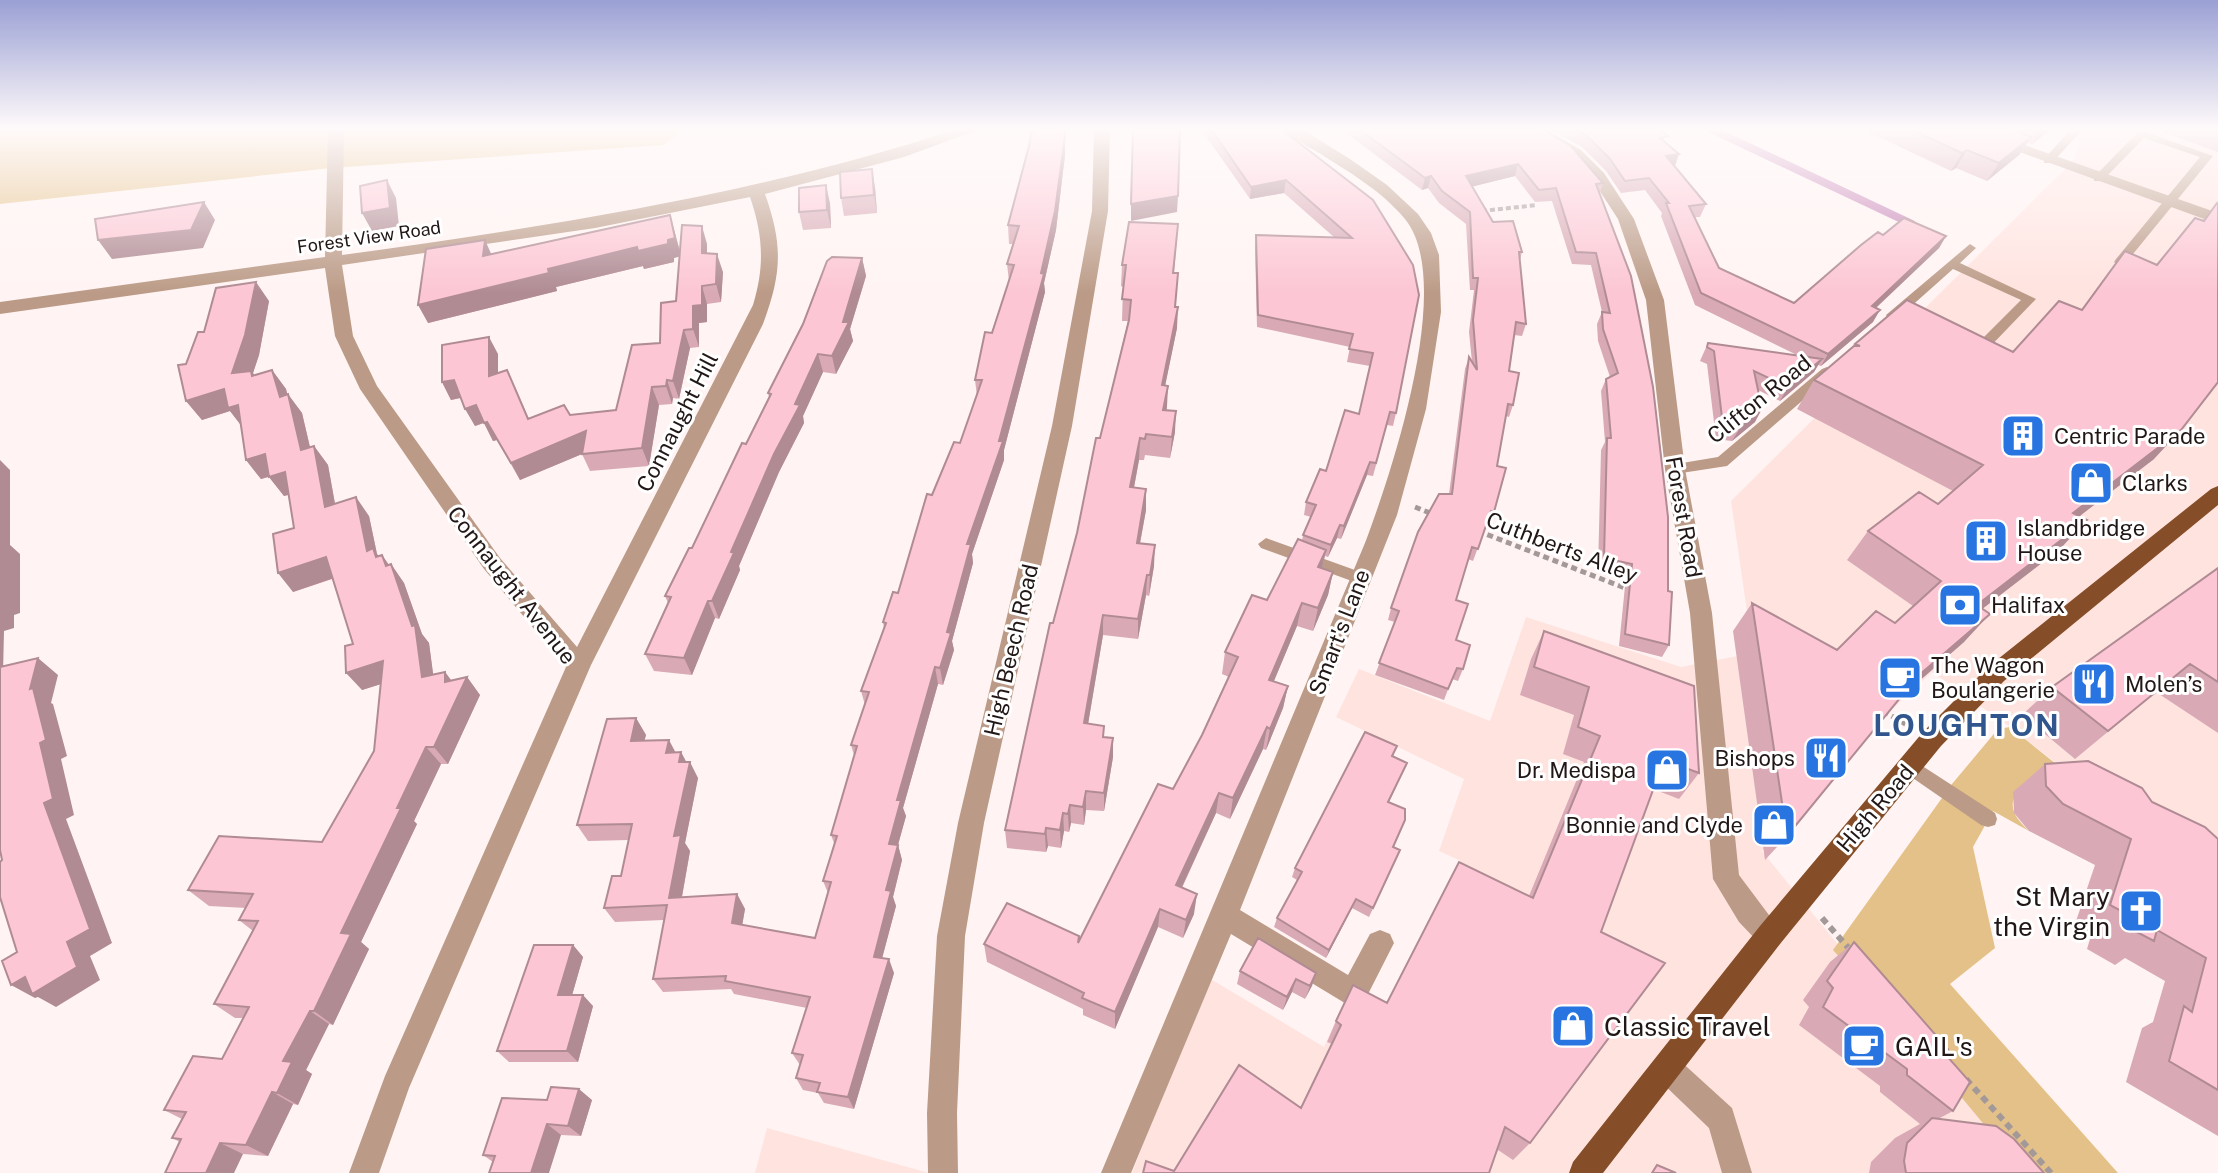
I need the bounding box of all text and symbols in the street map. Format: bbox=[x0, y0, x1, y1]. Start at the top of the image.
street label: Forest View Road bbox=[296, 217, 442, 257]
street label: Connaught Hill bbox=[631, 348, 723, 496]
street label: Clifton Road bbox=[1702, 349, 1816, 449]
building icon: Centric Parade bbox=[1999, 412, 2047, 460]
place label: Centric Parade bbox=[2054, 423, 2205, 449]
street label: Forest Road bbox=[1661, 454, 1707, 580]
shop icon: Clarks bbox=[2067, 459, 2115, 507]
place label: Clarks bbox=[2122, 470, 2188, 496]
street label: Connaught Avenue bbox=[442, 501, 582, 669]
street label: Cuthberts Alley bbox=[1483, 506, 1642, 588]
place label: Islandbridge House bbox=[2017, 515, 2145, 566]
building icon: Islandbridge House bbox=[1962, 517, 2010, 565]
street label: High Beech Road bbox=[979, 561, 1043, 739]
street label: Smart's Lane bbox=[1303, 566, 1375, 698]
bank icon: Halifax bbox=[1936, 581, 1984, 629]
place label: Halifax bbox=[1991, 592, 2065, 618]
place label: The Wagon Boulangerie bbox=[1931, 652, 2055, 703]
cafe icon: The Wagon Boulangerie bbox=[1876, 654, 1924, 702]
restaurant icon: Molen’s bbox=[2070, 660, 2118, 708]
place label: Molen’s bbox=[2125, 671, 2202, 697]
district label: LOUGHTON bbox=[1873, 707, 2061, 743]
restaurant icon: Bishops bbox=[1802, 734, 1850, 782]
place label: Bishops bbox=[1714, 745, 1795, 771]
shop icon: Dr. Medispa bbox=[1643, 746, 1691, 794]
place label: Dr. Medispa bbox=[1517, 757, 1636, 783]
street label: High Road bbox=[1831, 759, 1919, 857]
shop icon: Bonnie and Clyde bbox=[1750, 801, 1798, 849]
place label: Bonnie and Clyde bbox=[1565, 812, 1743, 838]
place label: St Mary the Virgin bbox=[1993, 881, 2110, 942]
church icon: St Mary the Virgin bbox=[2117, 887, 2165, 935]
shop icon: Classic Travel bbox=[1549, 1002, 1597, 1050]
place label: Classic Travel bbox=[1604, 1011, 1771, 1042]
cafe icon: GAIL's bbox=[1840, 1022, 1888, 1070]
place label: GAIL's bbox=[1895, 1031, 1973, 1062]

